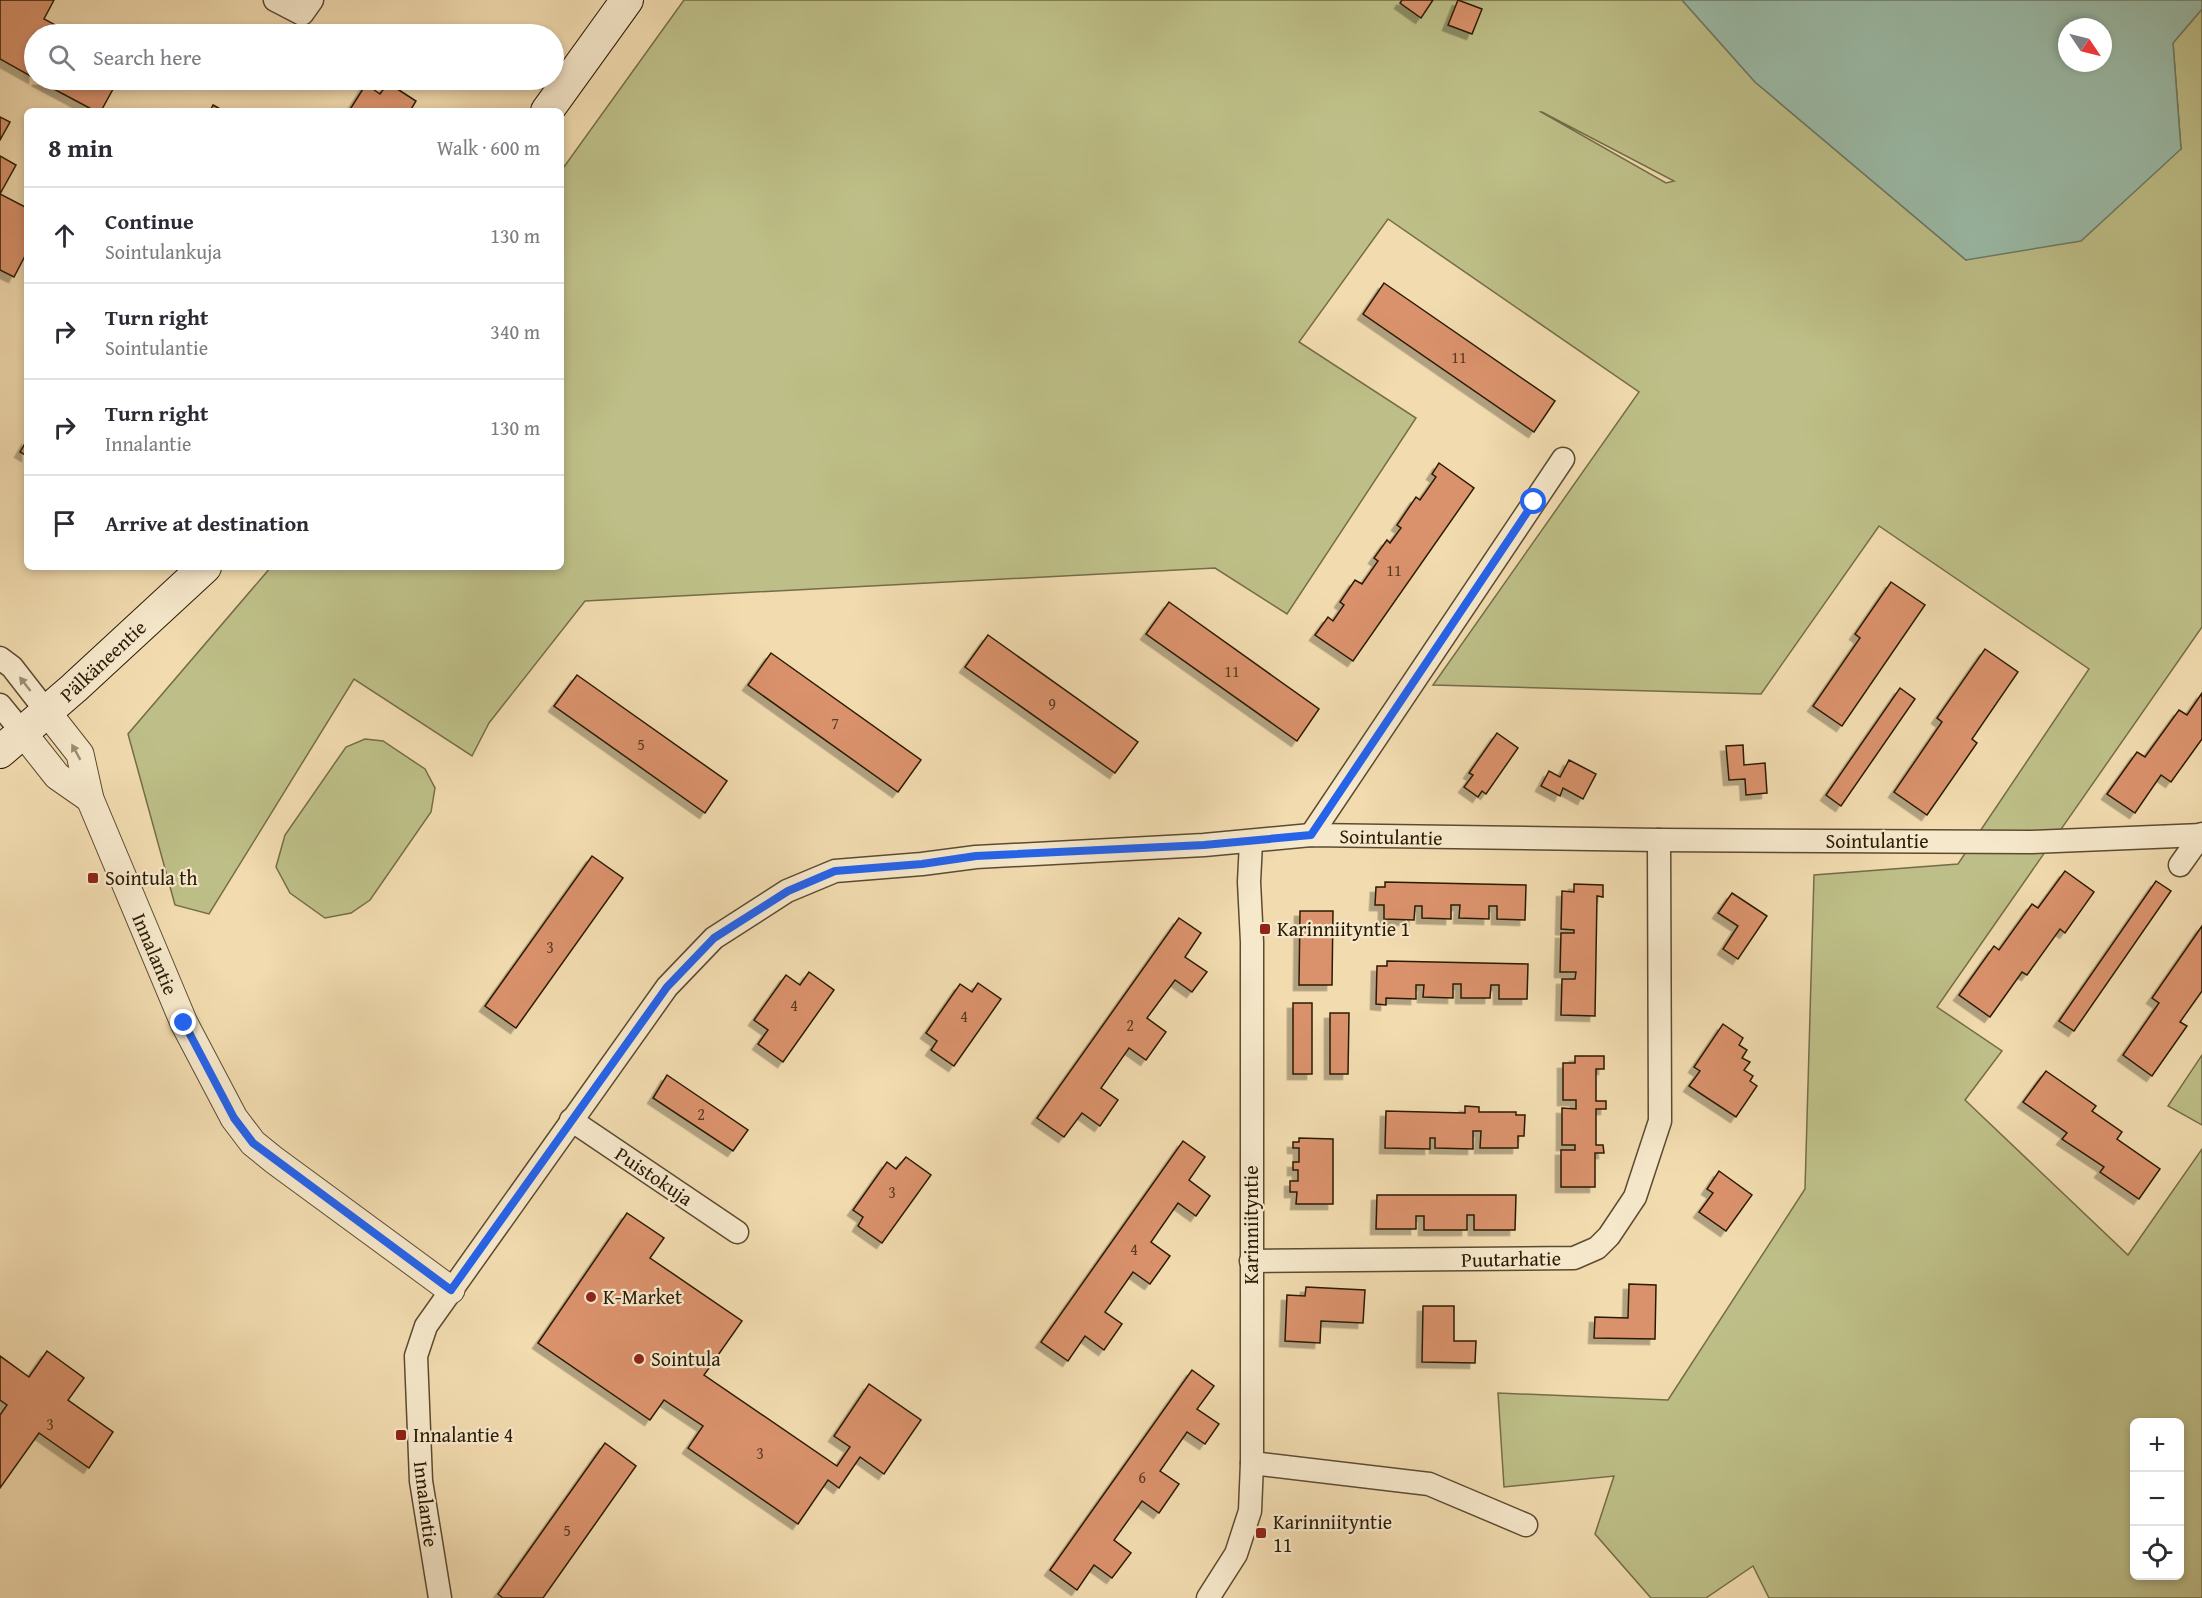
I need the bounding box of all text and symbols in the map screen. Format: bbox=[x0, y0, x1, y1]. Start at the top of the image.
north arrow bbox=[2058, 18, 2112, 72]
search box bbox=[24, 24, 564, 90]
icon: search bbox=[45, 41, 78, 74]
text: Search here bbox=[93, 41, 202, 73]
text: 8 min bbox=[48, 128, 113, 167]
text: Walk · 600 m bbox=[437, 133, 540, 162]
text: Continue bbox=[105, 205, 194, 237]
icon: ahead bbox=[48, 219, 81, 252]
text: 130 m bbox=[490, 221, 540, 250]
text: Sointulankuja bbox=[105, 237, 222, 266]
text: Turn right bbox=[105, 301, 208, 333]
icon: right bbox=[48, 315, 81, 348]
text: 340 m bbox=[490, 317, 540, 346]
text: Sointulantie bbox=[105, 333, 208, 362]
house number: 11 bbox=[1451, 345, 1467, 369]
text: Turn right bbox=[105, 397, 208, 429]
icon: right bbox=[48, 411, 81, 444]
text: 130 m bbox=[490, 413, 540, 442]
text: Innalantie bbox=[105, 429, 191, 458]
route start bbox=[1520, 488, 1546, 514]
icon: arrive bbox=[48, 507, 81, 540]
text: Arrive at destination bbox=[105, 507, 309, 539]
house number: 11 bbox=[1386, 558, 1402, 582]
street label: Pälkäneentie bbox=[53, 613, 152, 708]
house number: 11 bbox=[1224, 659, 1240, 683]
one-way arrow bbox=[19, 676, 31, 691]
house number: 9 bbox=[1048, 692, 1056, 716]
house number: 7 bbox=[831, 711, 839, 735]
house number: 5 bbox=[637, 732, 645, 756]
one-way arrow bbox=[71, 743, 81, 760]
street label: Sointulantie bbox=[1339, 821, 1443, 852]
street label: Sointulantie bbox=[1825, 826, 1929, 855]
place label: Sointula th bbox=[105, 863, 197, 892]
marker: Sointula th bbox=[86, 871, 100, 885]
street label: Innalantie bbox=[125, 908, 186, 999]
place label: Karinniityntie 1 bbox=[1277, 914, 1410, 943]
marker: Karinniityntie 1 bbox=[1258, 922, 1272, 936]
house number: 3 bbox=[546, 935, 554, 959]
house number: 4 bbox=[790, 993, 798, 1017]
house number: 4 bbox=[960, 1004, 968, 1028]
route end bbox=[170, 1009, 196, 1035]
house number: 2 bbox=[1126, 1013, 1134, 1037]
house number: 2 bbox=[697, 1102, 705, 1126]
street label: Puistokuja bbox=[610, 1139, 699, 1213]
street label: Karinniityntie bbox=[1236, 1165, 1265, 1285]
house number: 3 bbox=[888, 1180, 896, 1204]
house number: 4 bbox=[1130, 1237, 1138, 1261]
street label: Puutarhatie bbox=[1461, 1243, 1561, 1274]
place label: K-Market bbox=[603, 1282, 682, 1311]
marker: K-Market bbox=[584, 1290, 598, 1304]
place label: Sointula bbox=[651, 1344, 721, 1373]
marker: Sointula bbox=[632, 1352, 646, 1366]
house number: 3 bbox=[46, 1412, 54, 1436]
map controls bbox=[2130, 1418, 2184, 1580]
button: + bbox=[2130, 1418, 2184, 1472]
place label: Innalantie 4 bbox=[413, 1420, 513, 1449]
marker: Innalantie 4 bbox=[394, 1428, 408, 1442]
house number: 3 bbox=[756, 1441, 764, 1465]
street label: Innalantie bbox=[407, 1459, 446, 1549]
house number: 6 bbox=[1138, 1465, 1146, 1489]
button: − bbox=[2130, 1472, 2184, 1526]
place label: Karinniityntie 11 bbox=[1273, 1507, 1392, 1559]
house number: 5 bbox=[563, 1518, 571, 1542]
marker: Karinniityntie 11 bbox=[1254, 1526, 1268, 1540]
button: locate bbox=[2130, 1526, 2184, 1580]

